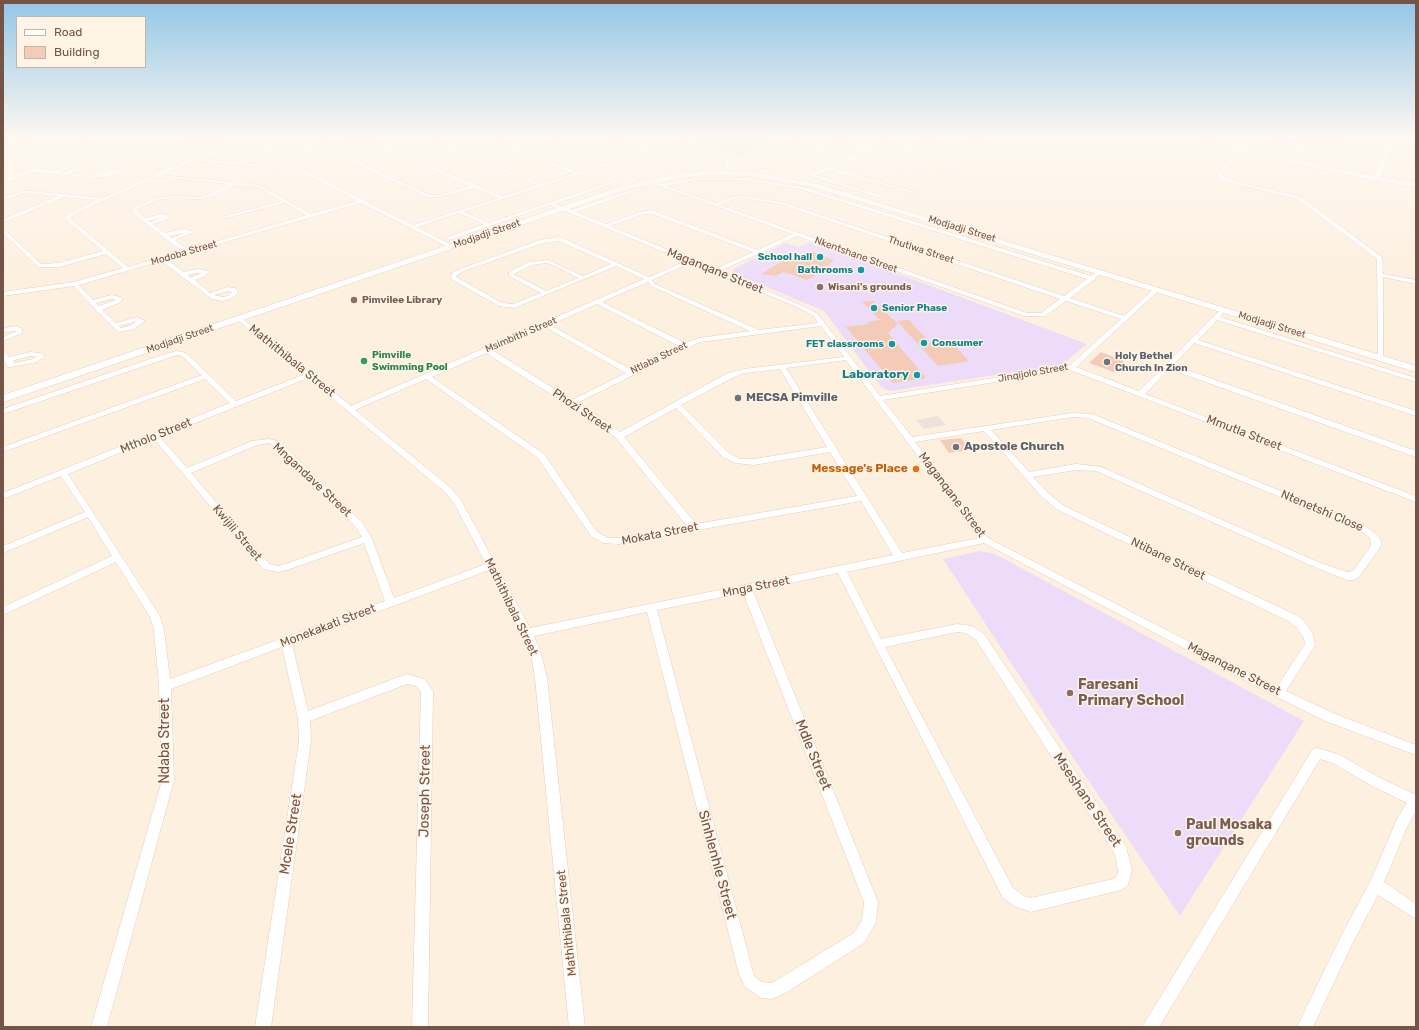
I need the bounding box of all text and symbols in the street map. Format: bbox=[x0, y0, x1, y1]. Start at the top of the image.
legend bbox=[16, 16, 146, 68]
text: Road bbox=[54, 25, 82, 39]
text: Building bbox=[54, 45, 100, 59]
street label: Modjadji Street bbox=[927, 213, 997, 245]
street label: Modjadji Street bbox=[452, 217, 522, 251]
street label: Nkentshane Street bbox=[813, 234, 899, 276]
street label: Thutlwa Street bbox=[886, 234, 956, 266]
street label: Modoba Street bbox=[150, 238, 218, 268]
street label: Maganqane Street bbox=[665, 245, 765, 297]
place label: School hall bbox=[758, 251, 812, 263]
marker: School hall bbox=[815, 252, 825, 262]
place label: Bathrooms bbox=[798, 264, 853, 276]
marker: Bathrooms bbox=[856, 265, 866, 275]
place label: Wisani's grounds bbox=[828, 281, 911, 293]
marker: Wisani's grounds bbox=[815, 282, 825, 292]
place label: Pimvilee Library bbox=[362, 294, 442, 306]
marker: Pimvilee Library bbox=[349, 295, 359, 305]
place label: Senior Phase bbox=[882, 302, 947, 314]
marker: Senior Phase bbox=[869, 303, 879, 313]
street label: Modjadji Street bbox=[1237, 309, 1307, 341]
street label: Msimbithi Street bbox=[483, 315, 559, 355]
street label: Modjadji Street bbox=[145, 322, 215, 356]
street label: Mathithibala Street bbox=[246, 322, 338, 400]
place label: Consumer bbox=[932, 337, 983, 349]
place label: FET classrooms bbox=[806, 338, 884, 350]
marker: Consumer bbox=[919, 338, 929, 348]
street label: Ntlaba Street bbox=[629, 339, 689, 377]
marker: FET classrooms bbox=[887, 339, 897, 349]
place label: Pimville Swimming Pool bbox=[372, 349, 448, 372]
place label: Holy Bethel Church In Zion bbox=[1115, 350, 1188, 374]
marker: Pimville Swimming Pool bbox=[359, 356, 369, 366]
marker: Holy Bethel Church In Zion bbox=[1102, 357, 1112, 367]
street label: Jinqijolo Street bbox=[997, 361, 1069, 385]
place label: Laboratory bbox=[842, 368, 909, 382]
marker: Laboratory bbox=[912, 370, 922, 380]
street label: Phozi Street bbox=[550, 386, 614, 436]
place label: MECSA Pimville bbox=[746, 391, 838, 405]
marker: MECSA Pimville bbox=[733, 393, 743, 403]
street label: Mmutla Street bbox=[1204, 412, 1284, 454]
street label: Mtholo Street bbox=[118, 415, 194, 457]
street label: Mngandave Street bbox=[270, 440, 354, 520]
place label: Apostole Church bbox=[964, 440, 1064, 454]
marker: Apostole Church bbox=[951, 442, 961, 452]
street label: Maganqane Street bbox=[915, 450, 989, 540]
place label: Message's Place bbox=[811, 462, 908, 476]
marker: Message's Place bbox=[911, 464, 921, 474]
street label: Ntenetshi Close bbox=[1279, 487, 1365, 535]
street label: Kwijili Street bbox=[209, 502, 265, 564]
street label: Mokata Street bbox=[620, 519, 700, 549]
street label: Ntibane Street bbox=[1128, 535, 1208, 583]
street label: Mathithibala Street bbox=[481, 556, 541, 658]
street label: Mnga Street bbox=[721, 573, 791, 601]
street label: Monekakati Street bbox=[278, 601, 378, 651]
street label: Maganqane Street bbox=[1185, 639, 1283, 699]
place label: Faresani Primary School bbox=[1078, 677, 1184, 710]
marker: Faresani Primary School bbox=[1065, 688, 1075, 698]
street label: Ndaba Street bbox=[157, 698, 173, 784]
street label: Mdle Street bbox=[791, 717, 835, 793]
street label: Joseph Street bbox=[416, 745, 434, 837]
street label: Mseshane Street bbox=[1049, 750, 1125, 850]
street label: Mcele Street bbox=[276, 792, 306, 876]
street label: Sinhlenhle Street bbox=[694, 808, 740, 922]
place label: Paul Mosaka grounds bbox=[1186, 817, 1272, 850]
marker: Paul Mosaka grounds bbox=[1173, 828, 1183, 838]
street label: Mathithibala Street bbox=[554, 869, 580, 977]

